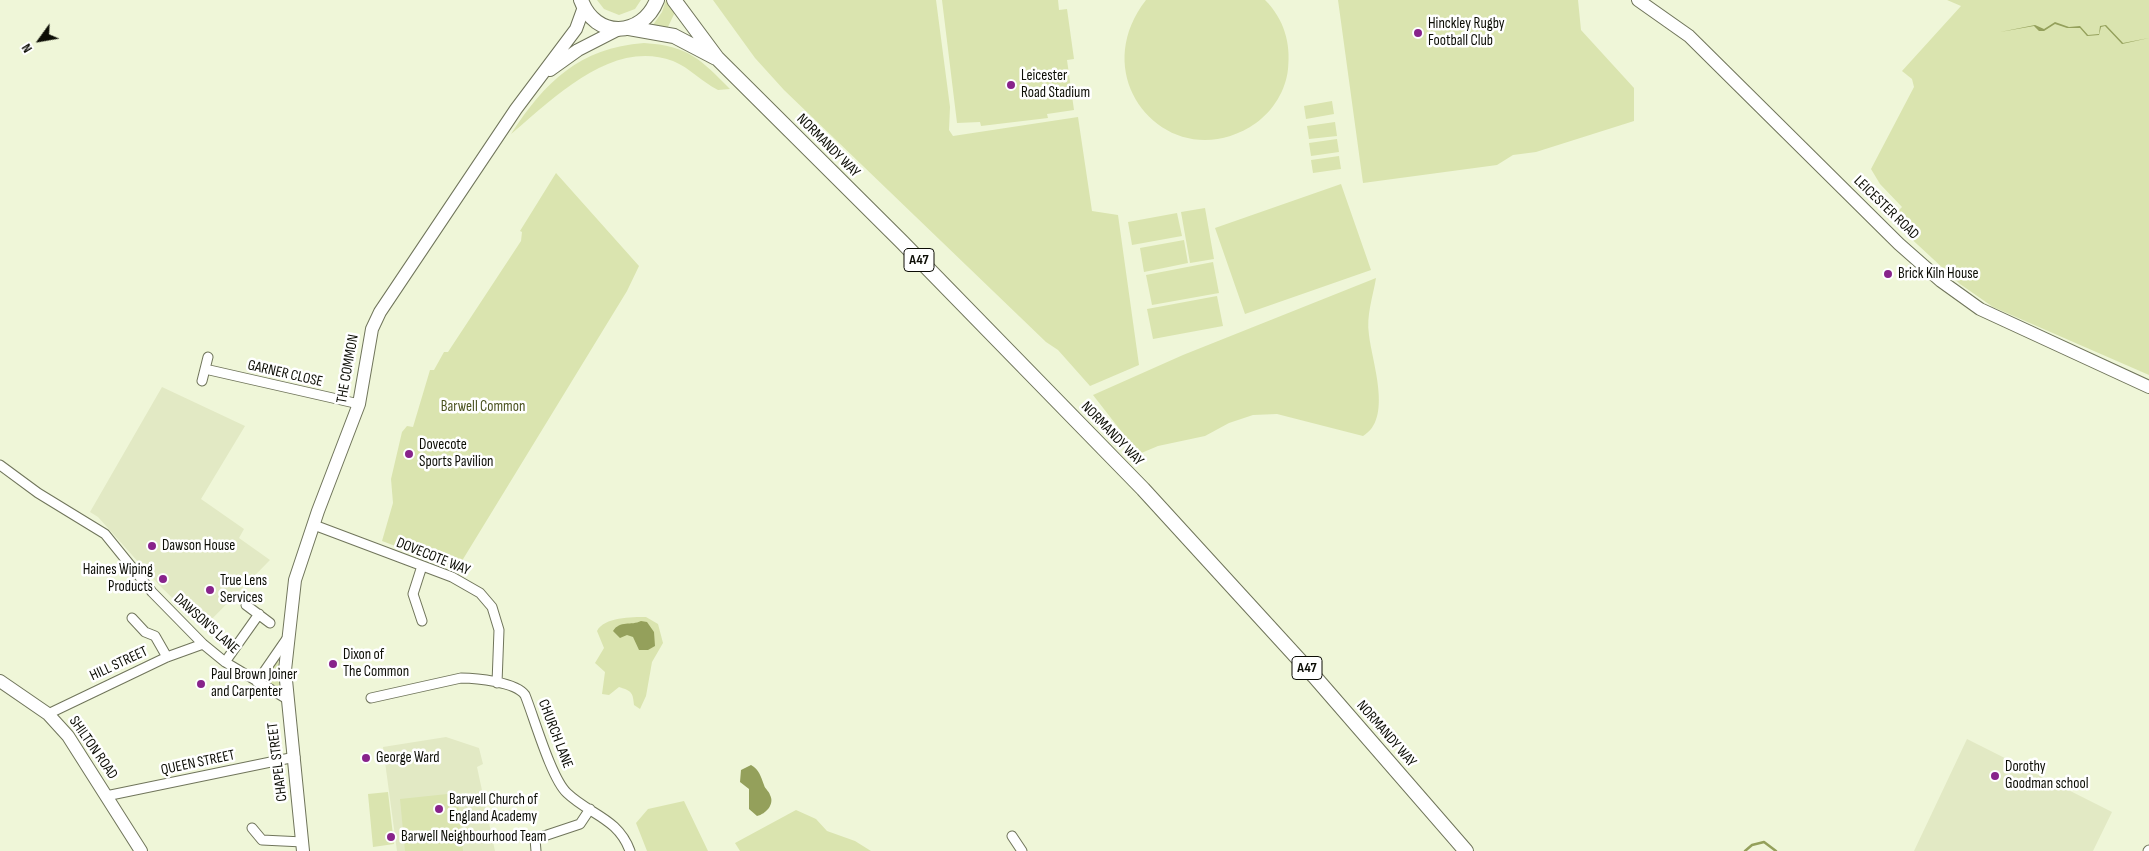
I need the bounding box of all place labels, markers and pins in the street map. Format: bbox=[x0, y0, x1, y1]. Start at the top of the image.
place label: Hinckley Rugby Football Club bbox=[1428, 15, 1505, 50]
marker: Hinckley Rugby Football Club bbox=[1412, 27, 1424, 39]
place label: Leicester Road Stadium bbox=[1021, 67, 1090, 102]
marker: Leicester Road Stadium bbox=[1005, 79, 1017, 91]
place label: Brick Kiln House bbox=[1898, 265, 1979, 283]
marker: Brick Kiln House bbox=[1882, 268, 1894, 280]
place label: Dovecote Sports Pavilion bbox=[419, 436, 494, 471]
marker: Dovecote Sports Pavilion bbox=[403, 448, 415, 460]
place label: Dawson House bbox=[162, 537, 235, 555]
marker: Dawson House bbox=[146, 540, 158, 552]
place label: Haines Wiping Products bbox=[83, 561, 153, 596]
place label: True Lens Services bbox=[220, 572, 267, 607]
marker: Haines Wiping Products bbox=[157, 573, 169, 585]
marker: True Lens Services bbox=[204, 584, 216, 596]
place label: Dixon of The Common bbox=[343, 646, 409, 681]
marker: Dixon of The Common bbox=[327, 658, 339, 670]
place label: Paul Brown Joiner and Carpenter bbox=[211, 666, 297, 701]
marker: Paul Brown Joiner and Carpenter bbox=[195, 678, 207, 690]
place label: George Ward bbox=[376, 749, 439, 767]
marker: George Ward bbox=[360, 752, 372, 764]
place label: Dorothy Goodman school bbox=[2005, 758, 2088, 793]
marker: Dorothy Goodman school bbox=[1989, 770, 2001, 782]
place label: Barwell Church of England Academy bbox=[449, 791, 538, 826]
marker: Barwell Church of England Academy bbox=[433, 803, 445, 815]
place label: Barwell Neighbourhood Team bbox=[401, 828, 546, 846]
marker: Barwell Neighbourhood Team bbox=[385, 831, 397, 843]

